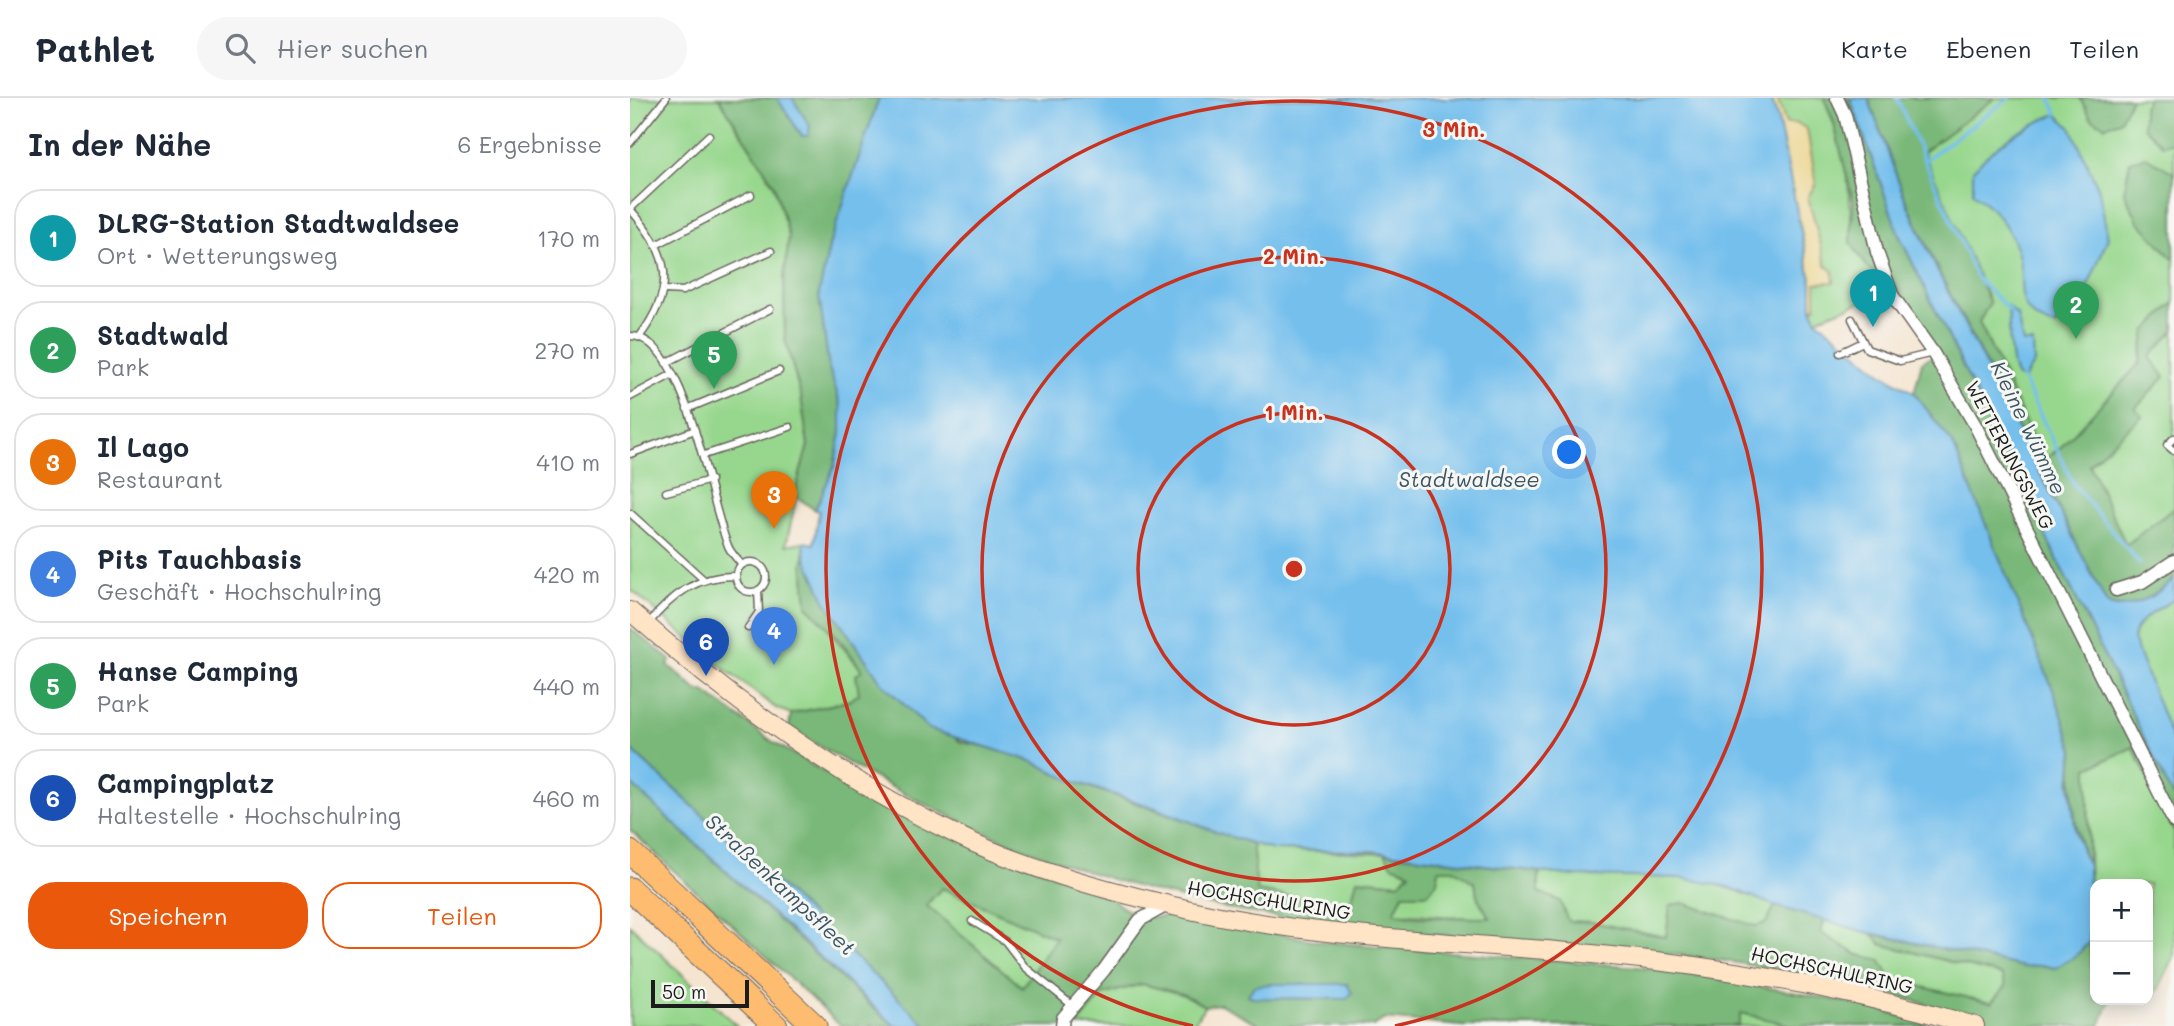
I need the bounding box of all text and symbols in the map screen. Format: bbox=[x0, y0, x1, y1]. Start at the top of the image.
search box bbox=[197, 17, 687, 80]
text: Pathlet bbox=[35, 27, 155, 70]
icon: search bbox=[221, 29, 259, 67]
text: Hier suchen bbox=[277, 31, 428, 65]
text: Karte bbox=[1841, 33, 1908, 64]
text: Ebenen bbox=[1946, 33, 2031, 64]
text: Teilen bbox=[2069, 33, 2139, 64]
text: 3 Min. bbox=[1423, 115, 1485, 142]
text: In der Nähe bbox=[28, 124, 211, 164]
text: 6 Ergebnisse bbox=[457, 129, 602, 159]
text: DLRG-Station Stadtwaldsee bbox=[97, 206, 459, 240]
text: 1 bbox=[48, 223, 58, 253]
text: 170 m bbox=[537, 223, 600, 253]
text: Ort · Wetterungsweg bbox=[97, 240, 337, 270]
text: 2 Min. bbox=[1263, 242, 1325, 269]
pin: 1 bbox=[1850, 269, 1896, 327]
pin: 2 bbox=[2053, 281, 2099, 339]
text: Stadtwald bbox=[97, 318, 228, 352]
pin: 5 bbox=[691, 331, 737, 389]
text: 2 bbox=[47, 335, 59, 365]
text: 270 m bbox=[535, 335, 600, 365]
text: Park bbox=[97, 352, 149, 382]
water label: Kleine Wümme bbox=[1985, 356, 2073, 499]
street label: WETTERUNGSWEG bbox=[1961, 376, 2060, 533]
text: 1 Min. bbox=[1264, 398, 1324, 425]
text: Il Lago bbox=[97, 430, 189, 464]
your location bbox=[1552, 435, 1586, 469]
text: 3 bbox=[46, 447, 60, 477]
text: 410 m bbox=[536, 447, 600, 477]
text: Restaurant bbox=[97, 464, 223, 494]
water label: Stadtwaldsee bbox=[1399, 465, 1539, 492]
pin: 3 bbox=[751, 471, 797, 529]
text: Pits Tauchbasis bbox=[97, 542, 302, 576]
centre of rings bbox=[1282, 557, 1306, 581]
text: 4 bbox=[46, 559, 60, 589]
text: 420 m bbox=[534, 559, 600, 589]
text: Geschäft · Hochschulring bbox=[97, 576, 381, 606]
pin: 4 bbox=[751, 607, 797, 665]
pin: 6 bbox=[683, 618, 729, 676]
text: Hanse Camping bbox=[97, 654, 298, 688]
text: 5 bbox=[46, 671, 60, 701]
text: 440 m bbox=[533, 671, 600, 701]
text: Park bbox=[97, 688, 149, 718]
text: Campingplatz bbox=[97, 766, 274, 800]
text: 6 bbox=[46, 783, 60, 813]
text: 460 m bbox=[533, 783, 600, 813]
text: Haltestelle · Hochschulring bbox=[97, 800, 401, 830]
water label: Straßenkampsfleet bbox=[700, 807, 862, 960]
street label: HOCHSCHULRING bbox=[1186, 874, 1352, 925]
map controls bbox=[2090, 879, 2153, 1005]
button: + bbox=[2090, 879, 2153, 942]
button: Speichern bbox=[28, 882, 308, 949]
button: Teilen bbox=[322, 882, 602, 949]
street label: HOCHSCHULRING bbox=[1749, 940, 1915, 999]
button: − bbox=[2090, 942, 2153, 1005]
scale bar bbox=[651, 977, 749, 1009]
text: 50 m bbox=[662, 979, 706, 1004]

